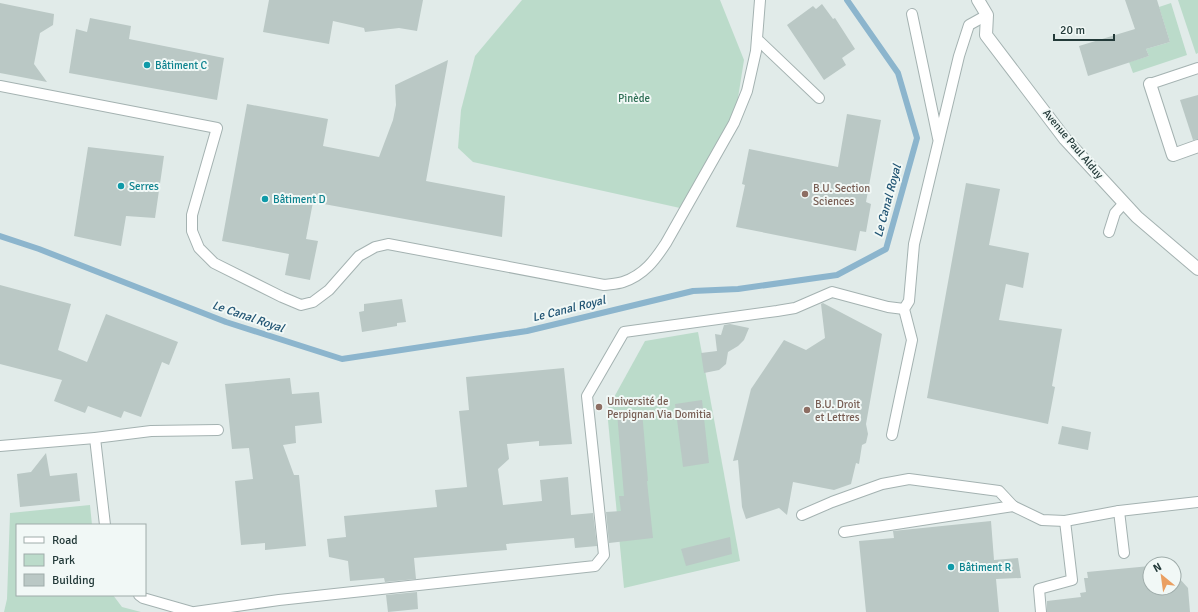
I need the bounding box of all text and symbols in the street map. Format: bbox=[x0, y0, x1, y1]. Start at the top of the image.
scale bar bbox=[1054, 16, 1114, 42]
text: 20 m bbox=[1060, 23, 1085, 38]
place label: Bâtiment C bbox=[155, 59, 208, 72]
marker: Bâtiment C bbox=[142, 60, 152, 70]
park label: Pinède bbox=[618, 92, 650, 105]
street label: Avenue Paul Alduy bbox=[1040, 107, 1106, 182]
water label: Le Canal Royal bbox=[871, 162, 905, 239]
place label: Serres bbox=[129, 180, 159, 193]
marker: Serres bbox=[116, 181, 126, 191]
place label: B.U. Section Sciences bbox=[813, 182, 870, 208]
marker: B.U. Section Sciences bbox=[800, 189, 810, 199]
place label: Bâtiment D bbox=[273, 193, 326, 206]
marker: Bâtiment D bbox=[260, 194, 270, 204]
water label: Le Canal Royal bbox=[531, 292, 609, 325]
water label: Le Canal Royal bbox=[210, 298, 287, 337]
place label: Université de Perpignan Via Domitia bbox=[607, 395, 712, 421]
place label: B.U. Droit et Lettres bbox=[815, 398, 860, 424]
marker: Université de Perpignan Via Domitia bbox=[594, 402, 604, 412]
marker: B.U. Droit et Lettres bbox=[802, 405, 812, 415]
legend bbox=[16, 524, 146, 596]
text: Road bbox=[52, 533, 78, 548]
text: Park bbox=[52, 553, 75, 568]
north arrow bbox=[1142, 556, 1182, 596]
text: N bbox=[1151, 560, 1164, 575]
place label: Bâtiment R bbox=[959, 561, 1012, 574]
marker: Bâtiment R bbox=[946, 562, 956, 572]
text: Building bbox=[52, 573, 95, 588]

